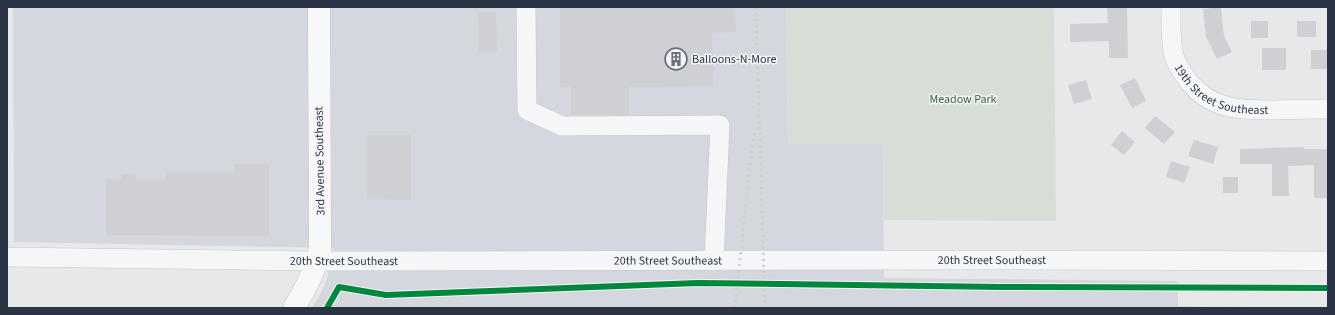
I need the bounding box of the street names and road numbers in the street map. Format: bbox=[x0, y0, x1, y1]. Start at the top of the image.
street label: 19th Street Southeast bbox=[1170, 61, 1268, 119]
street label: 3rd Avenue Southeast bbox=[311, 106, 329, 216]
street label: 20th Street Southeast bbox=[938, 251, 1046, 269]
street label: 20th Street Southeast bbox=[290, 252, 398, 270]
street label: 20th Street Southeast bbox=[614, 252, 722, 269]

